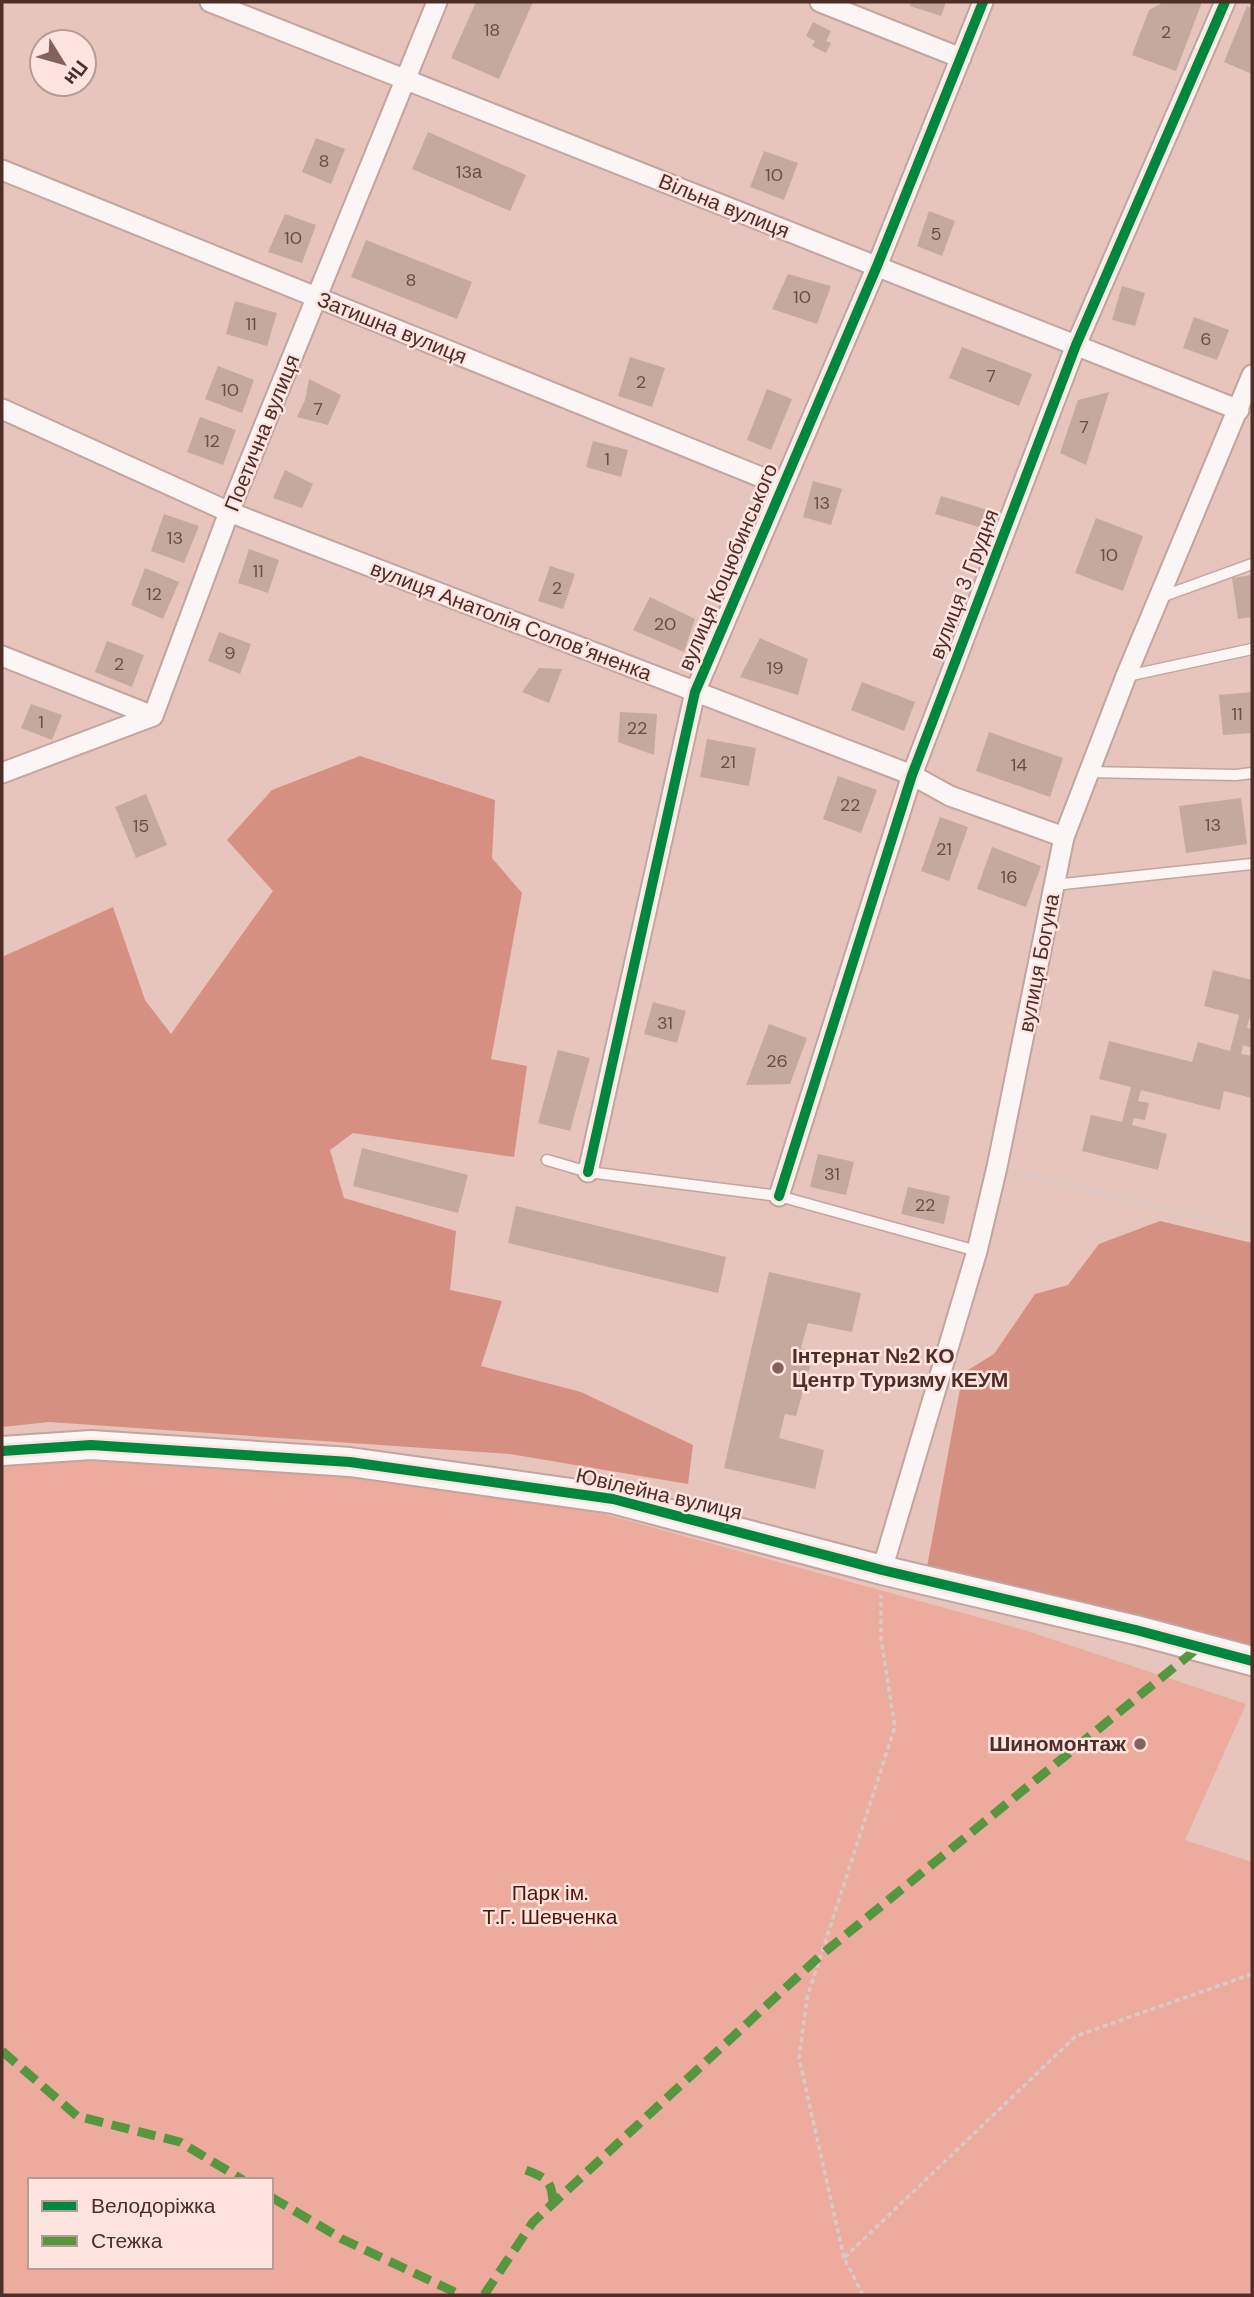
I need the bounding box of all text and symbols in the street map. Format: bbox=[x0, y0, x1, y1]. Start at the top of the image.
house number: 18 bbox=[484, 18, 500, 42]
house number: 2 bbox=[1161, 20, 1171, 44]
north arrow bbox=[28, 28, 98, 98]
text: Пн bbox=[59, 55, 94, 90]
house number: 8 bbox=[319, 149, 329, 173]
house number: 13а bbox=[456, 160, 483, 184]
house number: 10 bbox=[765, 163, 783, 187]
street label: Вільна вулиця bbox=[654, 167, 794, 245]
house number: 5 bbox=[931, 222, 941, 246]
house number: 10 bbox=[284, 226, 302, 250]
house number: 8 bbox=[406, 268, 416, 292]
street label: Затишна вулиця bbox=[313, 285, 471, 371]
house number: 10 bbox=[793, 285, 811, 309]
house number: 11 bbox=[245, 312, 257, 336]
house number: 6 bbox=[1200, 327, 1212, 351]
street label: Поетична вулиця bbox=[218, 350, 306, 516]
house number: 7 bbox=[986, 364, 996, 388]
house number: 2 bbox=[636, 370, 646, 394]
house number: 10 bbox=[221, 378, 239, 402]
house number: 7 bbox=[313, 397, 323, 421]
house number: 7 bbox=[1079, 415, 1089, 439]
house number: 12 bbox=[204, 429, 220, 453]
house number: 1 bbox=[604, 447, 610, 471]
street label: вулиця Коцюбинського bbox=[672, 459, 784, 675]
house number: 13 bbox=[814, 491, 830, 515]
street label: вулиця 3 Грудня bbox=[923, 505, 1005, 663]
house number: 13 bbox=[167, 526, 183, 550]
house number: 10 bbox=[1100, 543, 1118, 567]
street label: вулиця Анатолія Соловʼяненка bbox=[366, 554, 656, 688]
house number: 11 bbox=[252, 559, 264, 583]
house number: 2 bbox=[552, 576, 562, 600]
house number: 12 bbox=[146, 582, 162, 606]
house number: 20 bbox=[654, 612, 676, 636]
house number: 9 bbox=[224, 641, 236, 665]
house number: 2 bbox=[114, 652, 124, 676]
house number: 19 bbox=[767, 656, 783, 680]
house number: 11 bbox=[1231, 702, 1243, 726]
house number: 1 bbox=[38, 710, 44, 734]
house number: 22 bbox=[627, 716, 647, 740]
house number: 21 bbox=[720, 750, 736, 774]
house number: 14 bbox=[1011, 753, 1027, 777]
house number: 22 bbox=[840, 793, 860, 817]
house number: 13 bbox=[1205, 813, 1221, 837]
house number: 15 bbox=[133, 814, 149, 838]
house number: 21 bbox=[936, 837, 952, 861]
house number: 16 bbox=[1001, 865, 1017, 889]
street label: вулиця Богуна bbox=[1012, 891, 1066, 1035]
house number: 31 bbox=[657, 1011, 673, 1035]
house number: 26 bbox=[766, 1049, 788, 1073]
house number: 31 bbox=[824, 1162, 840, 1186]
house number: 22 bbox=[915, 1193, 935, 1217]
place label: Інтернат №2 КО Центр Туризму КЕУМ bbox=[792, 1342, 1008, 1394]
marker: Інтернат №2 КО Центр Туризму КЕУМ bbox=[770, 1360, 786, 1376]
street label: Ювілейна вулиця bbox=[573, 1461, 745, 1527]
place label: Шиномонтаж bbox=[989, 1730, 1127, 1758]
marker: Шиномонтаж bbox=[1132, 1736, 1148, 1752]
park label: Парк ім. Т.Г. Шевченка bbox=[483, 1879, 618, 1931]
legend bbox=[28, 2178, 273, 2269]
text: Велодоріжка bbox=[91, 2192, 216, 2220]
text: Стежка bbox=[91, 2227, 163, 2255]

